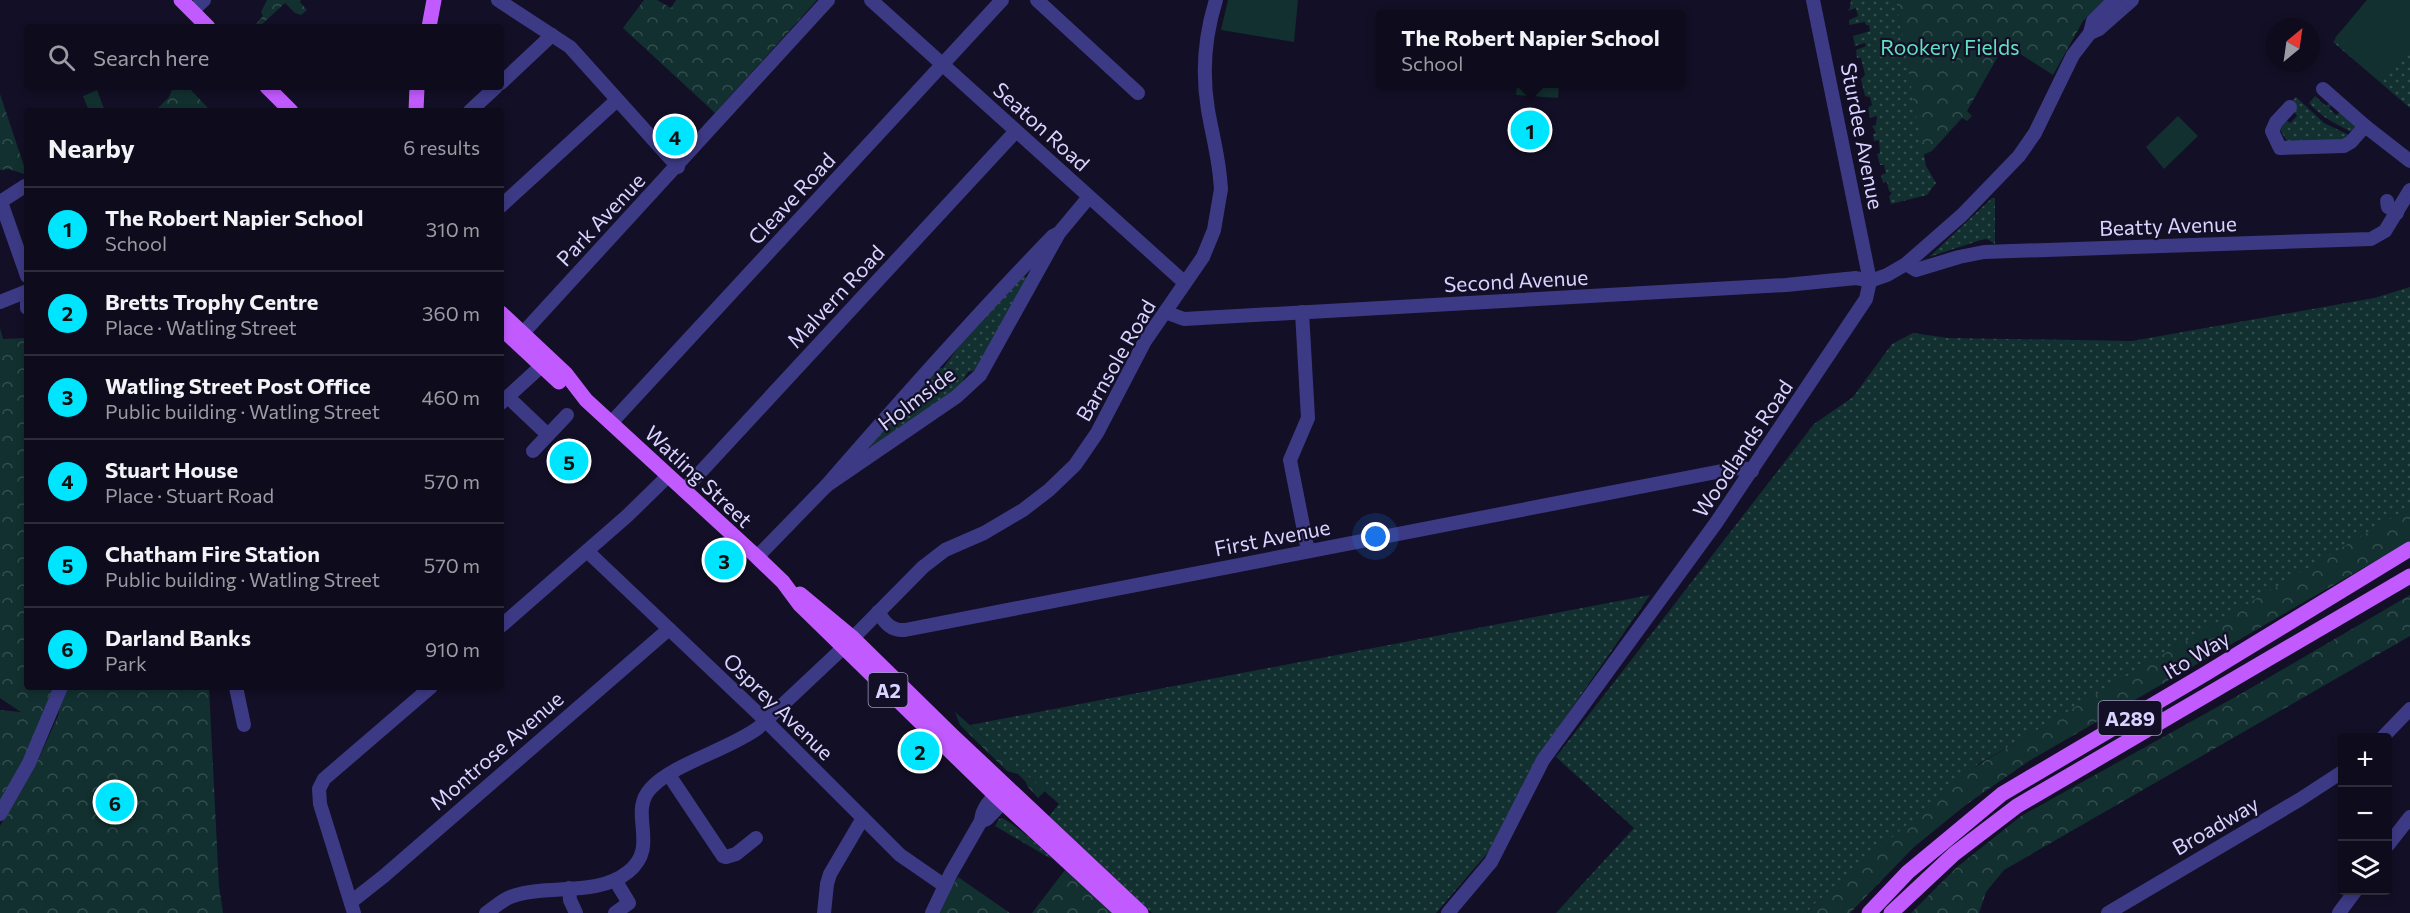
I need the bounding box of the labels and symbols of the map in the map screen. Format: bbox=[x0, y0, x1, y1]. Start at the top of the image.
north arrow bbox=[2266, 18, 2320, 72]
park label: Rookery Fields bbox=[1880, 34, 2020, 59]
street label: Sturdee Avenue bbox=[1837, 61, 1889, 211]
street label: Seaton Road bbox=[989, 76, 1095, 176]
pin: 1 bbox=[1510, 108, 1550, 152]
pin: 4 bbox=[656, 114, 694, 158]
street label: Cleave Road bbox=[742, 147, 840, 249]
street label: Park Avenue bbox=[551, 167, 649, 271]
street label: Beatty Avenue bbox=[2099, 210, 2237, 240]
street label: Malvern Road bbox=[781, 240, 889, 352]
street label: Second Avenue bbox=[1443, 264, 1589, 296]
street label: Barnsole Road bbox=[1070, 295, 1160, 425]
street label: Holmside bbox=[872, 361, 960, 435]
street label: Woodlands Road bbox=[1687, 375, 1797, 521]
street label: Watling Street bbox=[640, 420, 758, 532]
pin: 5 bbox=[550, 438, 588, 484]
street label: First Avenue bbox=[1212, 514, 1332, 560]
your location bbox=[1361, 522, 1390, 551]
pin: 3 bbox=[704, 538, 744, 582]
street label: Ito Way bbox=[2158, 624, 2234, 683]
street label: Osprey Avenue bbox=[719, 647, 839, 765]
road number: A2 bbox=[868, 673, 908, 707]
street label: Montrose Avenue bbox=[424, 685, 568, 815]
road number: A289 bbox=[2098, 701, 2162, 735]
pin: 2 bbox=[900, 728, 940, 774]
pin: 6 bbox=[96, 780, 134, 824]
street label: Broadway bbox=[2167, 790, 2263, 860]

